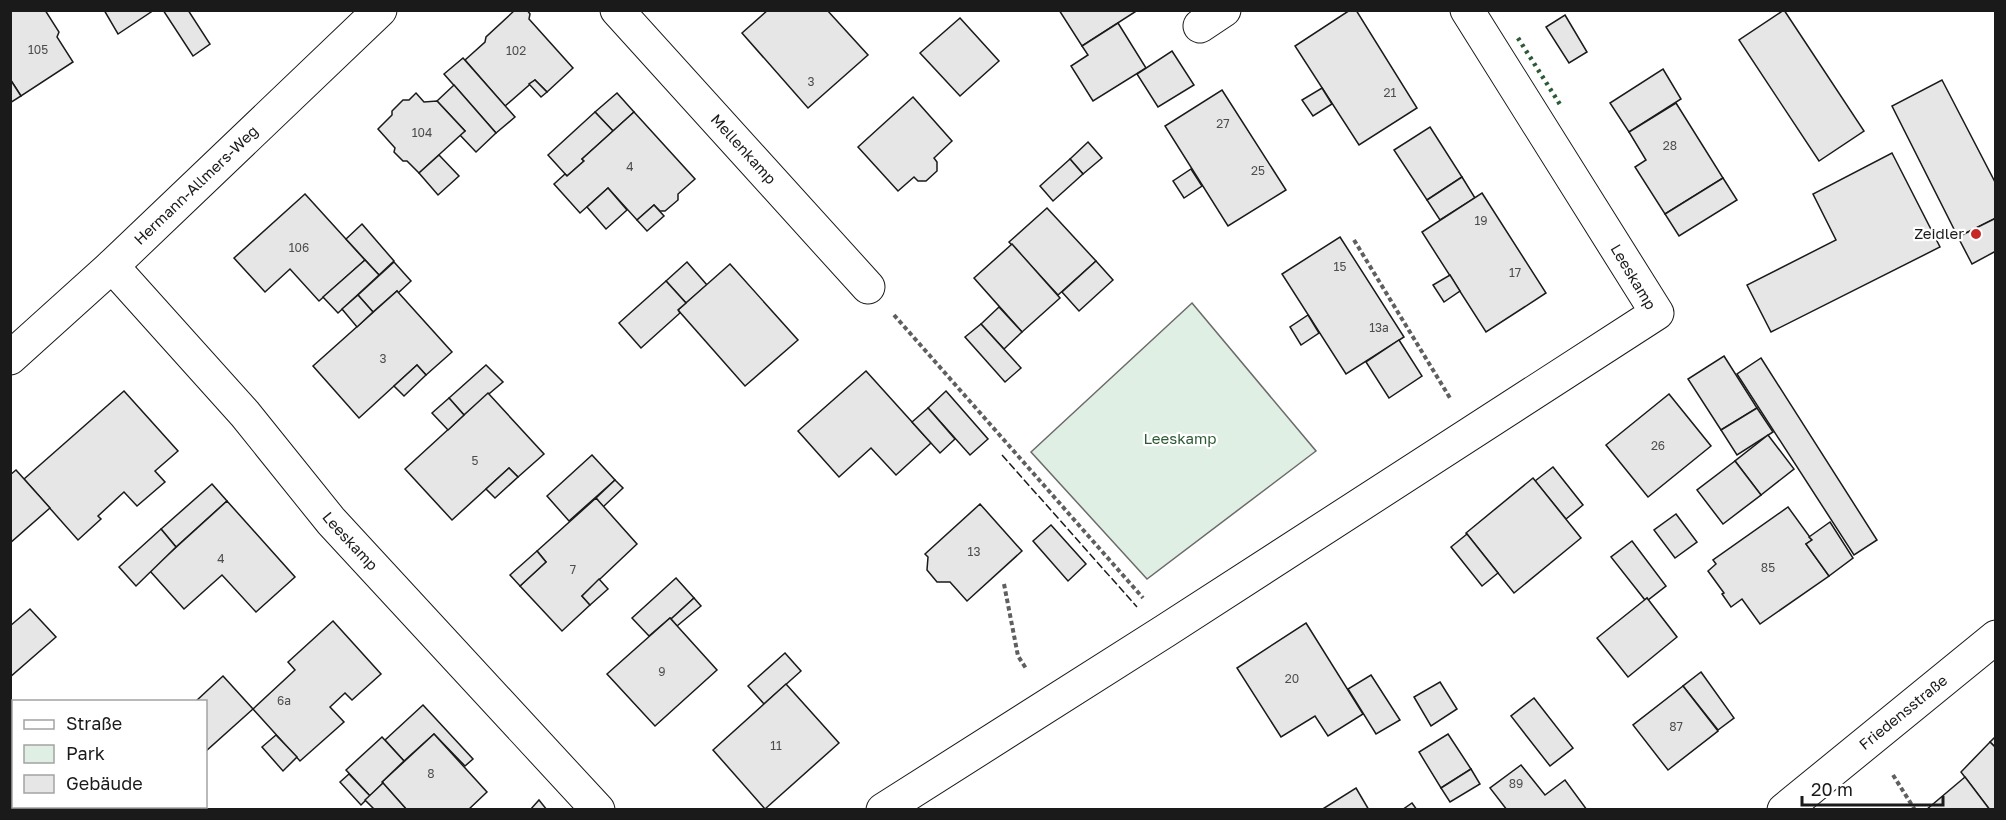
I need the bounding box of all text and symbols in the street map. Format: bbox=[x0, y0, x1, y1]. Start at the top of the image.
house number: 105 bbox=[28, 42, 48, 57]
house number: 102 bbox=[506, 43, 526, 58]
house number: 3 bbox=[807, 74, 815, 89]
house number: 21 bbox=[1384, 85, 1397, 100]
street label: Mellenkamp bbox=[708, 110, 780, 187]
house number: 27 bbox=[1216, 116, 1230, 131]
street label: Hermann-Allmers-Weg bbox=[130, 121, 261, 248]
house number: 104 bbox=[412, 125, 432, 140]
house number: 28 bbox=[1663, 138, 1677, 153]
house number: 4 bbox=[626, 159, 634, 174]
house number: 25 bbox=[1251, 163, 1265, 178]
house number: 19 bbox=[1474, 213, 1488, 228]
place label: Zeidler bbox=[1914, 224, 1964, 242]
marker: Zeidler bbox=[1969, 227, 1983, 241]
house number: 106 bbox=[289, 240, 309, 255]
street label: Leeskamp bbox=[1607, 241, 1660, 312]
house number: 15 bbox=[1334, 259, 1346, 274]
house number: 17 bbox=[1509, 265, 1521, 280]
house number: 13a bbox=[1369, 320, 1389, 335]
house number: 3 bbox=[379, 351, 387, 366]
park label: Leeskamp bbox=[1143, 429, 1217, 447]
house number: 26 bbox=[1651, 438, 1665, 453]
house number: 5 bbox=[472, 453, 479, 468]
street label: Leeskamp bbox=[319, 508, 382, 574]
house number: 13 bbox=[968, 544, 980, 559]
house number: 4 bbox=[217, 551, 225, 566]
house number: 85 bbox=[1761, 560, 1775, 575]
house number: 7 bbox=[570, 562, 576, 577]
house number: 9 bbox=[658, 664, 666, 679]
street label: Friedensstraße bbox=[1855, 670, 1951, 753]
house number: 20 bbox=[1285, 671, 1299, 686]
house number: 6a bbox=[277, 693, 291, 708]
legend bbox=[12, 700, 207, 808]
text: Straße bbox=[66, 712, 122, 734]
house number: 87 bbox=[1669, 719, 1683, 734]
house number: 11 bbox=[770, 738, 782, 753]
text: Park bbox=[66, 742, 105, 764]
house number: 8 bbox=[427, 766, 435, 781]
scale bar bbox=[1802, 769, 1943, 807]
text: Gebäude bbox=[66, 772, 143, 794]
house number: 89 bbox=[1509, 776, 1523, 791]
text: 20 m bbox=[1811, 778, 1853, 800]

